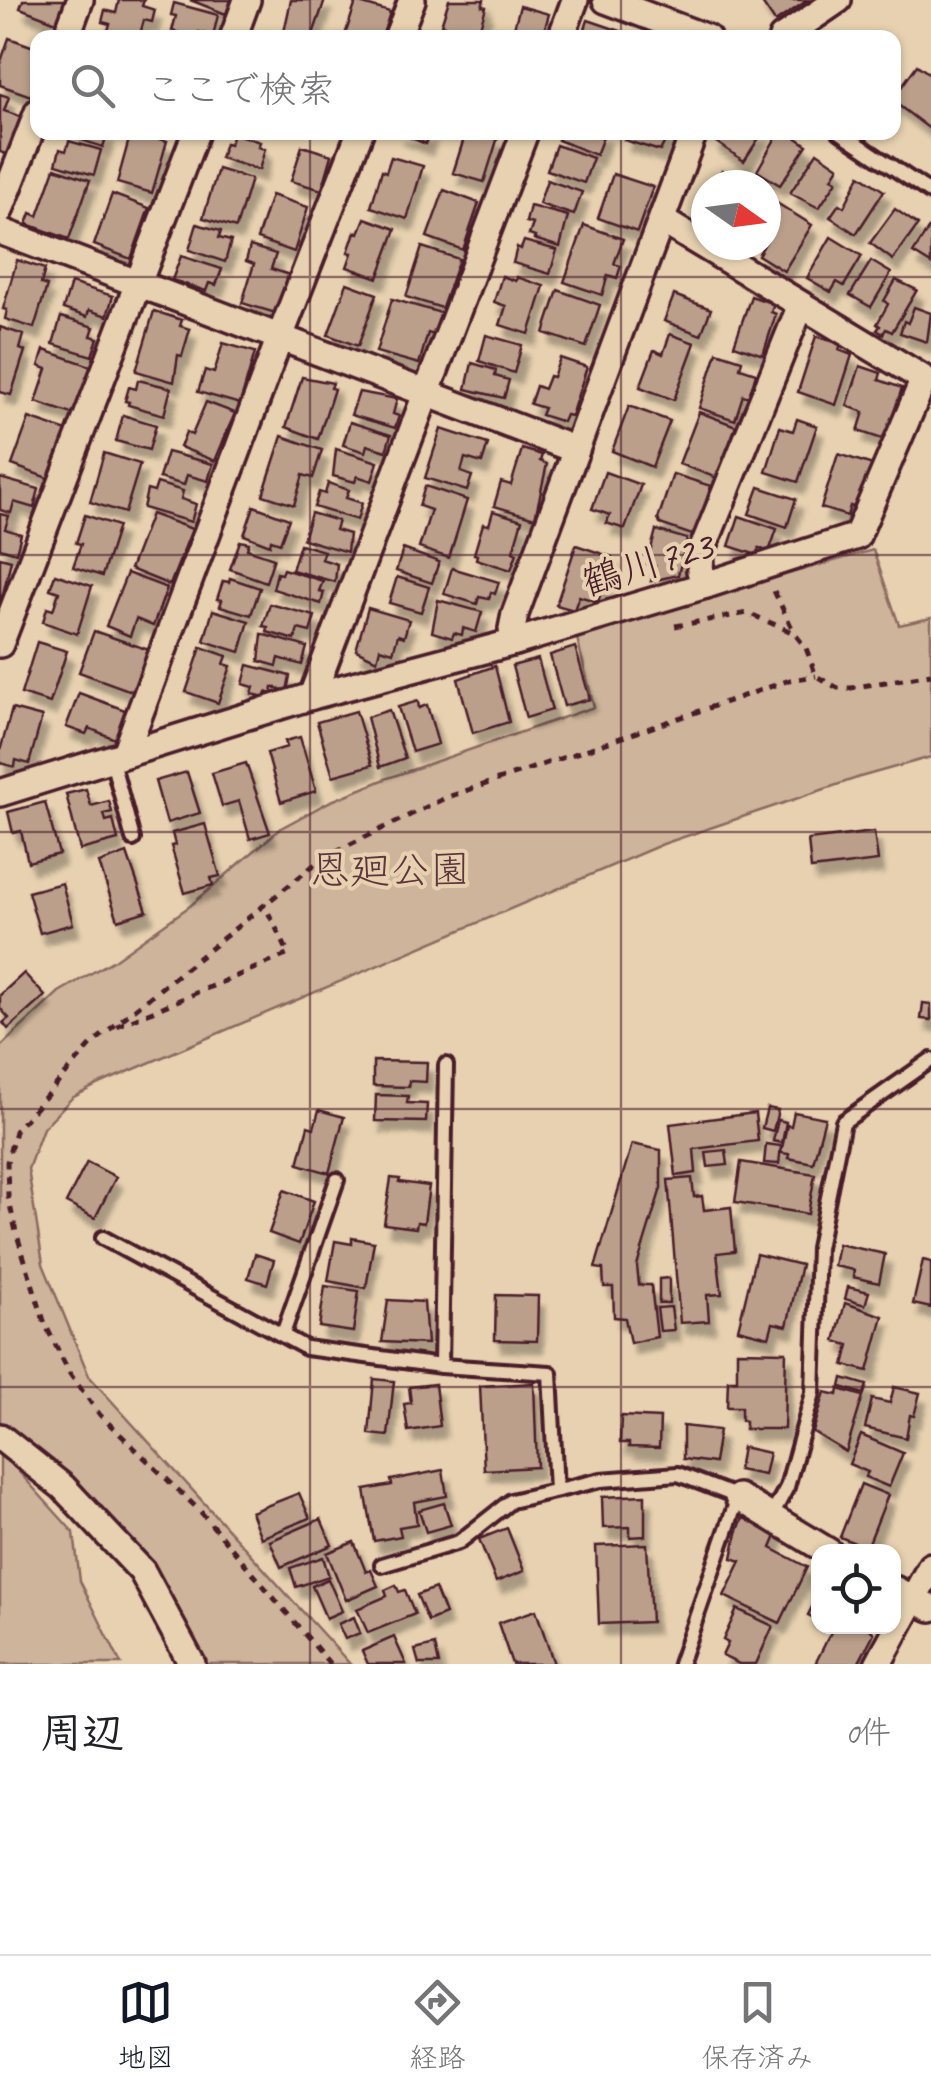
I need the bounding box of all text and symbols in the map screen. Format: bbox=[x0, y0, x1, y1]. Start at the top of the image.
search box bbox=[30, 30, 901, 140]
icon: search bbox=[65, 58, 120, 113]
text: ここで検索 bbox=[145, 66, 335, 113]
north arrow bbox=[691, 170, 781, 260]
street label: 鶴川723 bbox=[576, 520, 722, 607]
park label: 恩廻公園 bbox=[310, 845, 470, 895]
map controls bbox=[811, 1544, 901, 1634]
button: locate bbox=[811, 1544, 901, 1634]
text: 周辺 bbox=[40, 1707, 124, 1760]
text: 0件 bbox=[845, 1712, 891, 1753]
tab: 地図 bbox=[118, 1975, 174, 2075]
tab: 経路 bbox=[409, 1975, 465, 2075]
tab: 保存済み bbox=[701, 1975, 813, 2075]

